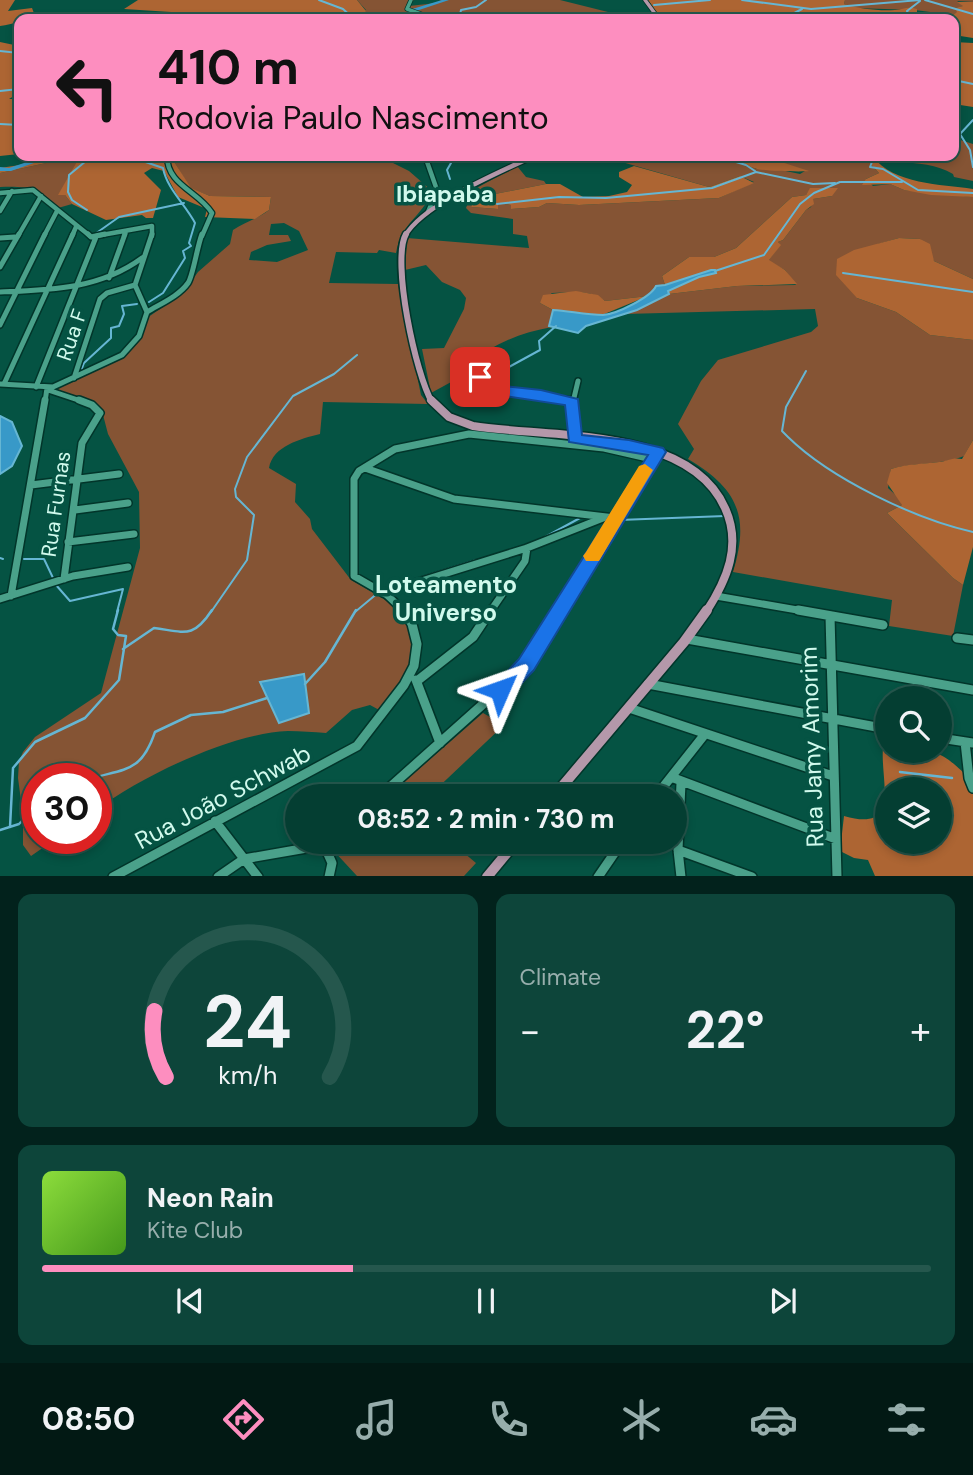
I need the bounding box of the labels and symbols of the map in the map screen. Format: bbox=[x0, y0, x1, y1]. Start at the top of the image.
district label: Ibiapaba bbox=[396, 179, 494, 209]
street label: Rua F bbox=[50, 305, 94, 365]
pin bbox=[450, 347, 510, 407]
street label: Rua Furnas bbox=[35, 449, 77, 559]
district label: Loteamento Universo bbox=[375, 569, 517, 628]
street label: Rua Jamy Amorim bbox=[793, 646, 830, 848]
position arrow bbox=[463, 653, 537, 727]
street label: Rua João Schwab bbox=[129, 737, 316, 856]
speed limit sign: 30 bbox=[21, 763, 112, 854]

